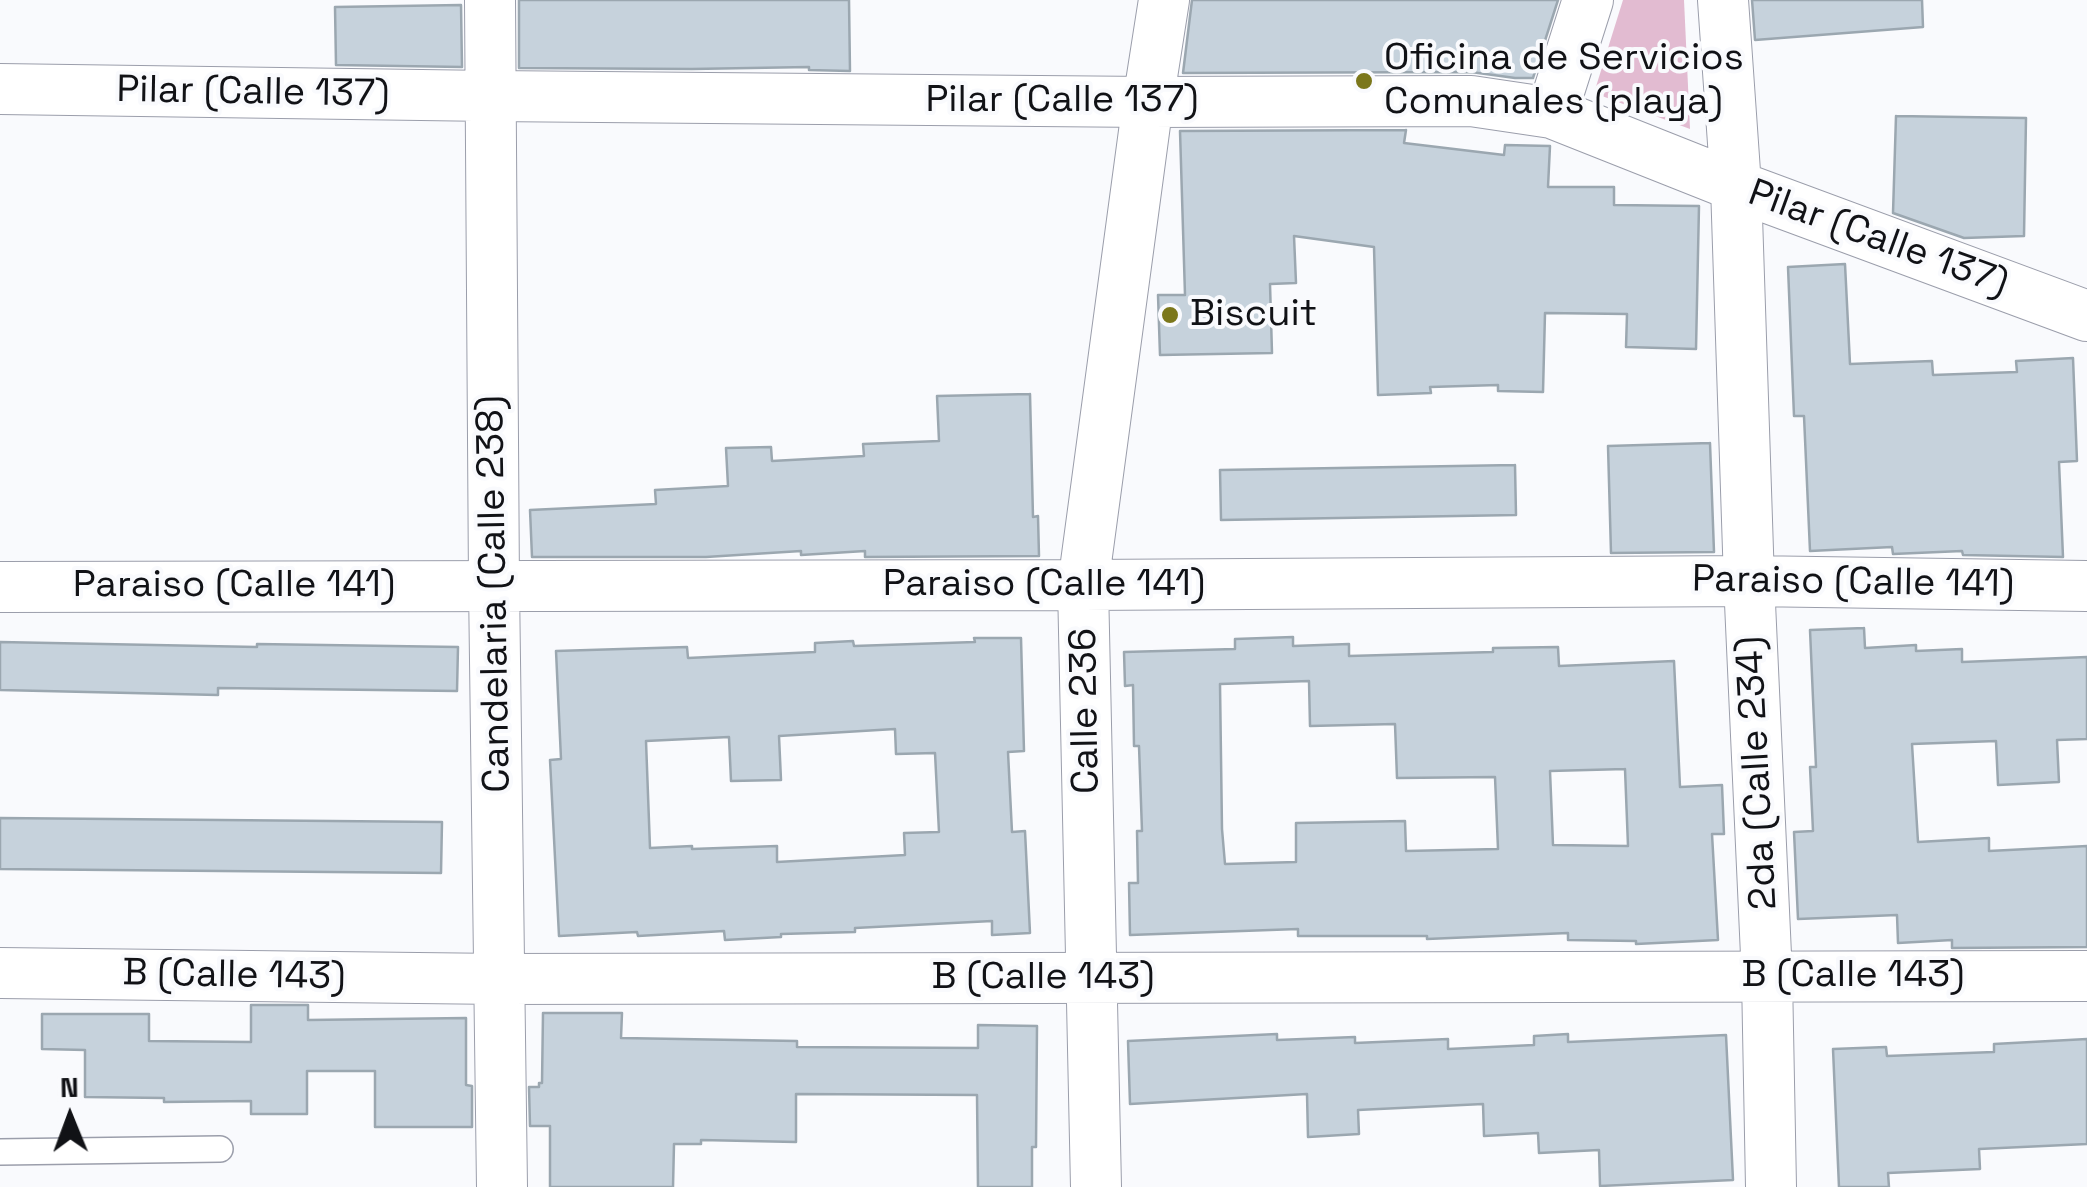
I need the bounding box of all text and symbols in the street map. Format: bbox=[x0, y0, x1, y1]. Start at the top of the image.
place label: Oficina de Servicios Comunales (playa) bbox=[1384, 36, 1744, 125]
street label: Pilar (Calle 137) bbox=[116, 68, 390, 118]
marker: Oficina de Servicios Comunales (playa) bbox=[1353, 70, 1375, 92]
street label: Pilar (Calle 137) bbox=[925, 78, 1199, 124]
street label: Pilar (Calle 137) bbox=[1742, 171, 2014, 307]
place label: Biscuit bbox=[1190, 292, 1317, 338]
marker: Biscuit bbox=[1159, 304, 1181, 326]
street label: Candelaria (Calle 238) bbox=[469, 395, 521, 793]
street label: Paraiso (Calle 141) bbox=[1691, 557, 2015, 609]
street label: Paraiso (Calle 141) bbox=[883, 562, 1205, 608]
street label: Paraiso (Calle 141) bbox=[73, 563, 395, 609]
street label: Calle 236 bbox=[1062, 628, 1110, 794]
street label: 2da (Calle 234) bbox=[1728, 635, 1788, 911]
street label: B (Calle 143) bbox=[122, 951, 346, 1001]
street label: B (Calle 143) bbox=[1742, 953, 1964, 999]
street label: B (Calle 143) bbox=[932, 955, 1154, 1001]
north arrow bbox=[20, 1067, 120, 1167]
text: N bbox=[60, 1069, 79, 1105]

